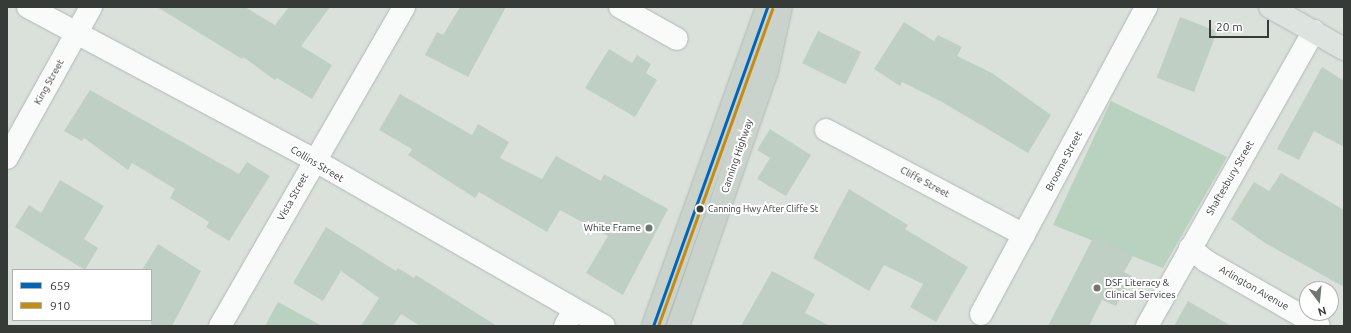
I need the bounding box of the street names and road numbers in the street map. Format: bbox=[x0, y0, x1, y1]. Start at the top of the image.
street label: King Street bbox=[32, 57, 66, 107]
street label: Canning Highway bbox=[719, 117, 755, 195]
street label: Broome Street bbox=[1043, 129, 1085, 193]
street label: Shaftesbury Street bbox=[1204, 139, 1256, 217]
street label: Collins Street bbox=[288, 143, 346, 185]
street label: Cliffe Street bbox=[898, 164, 952, 200]
street label: Vista Street bbox=[275, 171, 311, 223]
street label: Arlington Avenue bbox=[1217, 263, 1291, 313]

